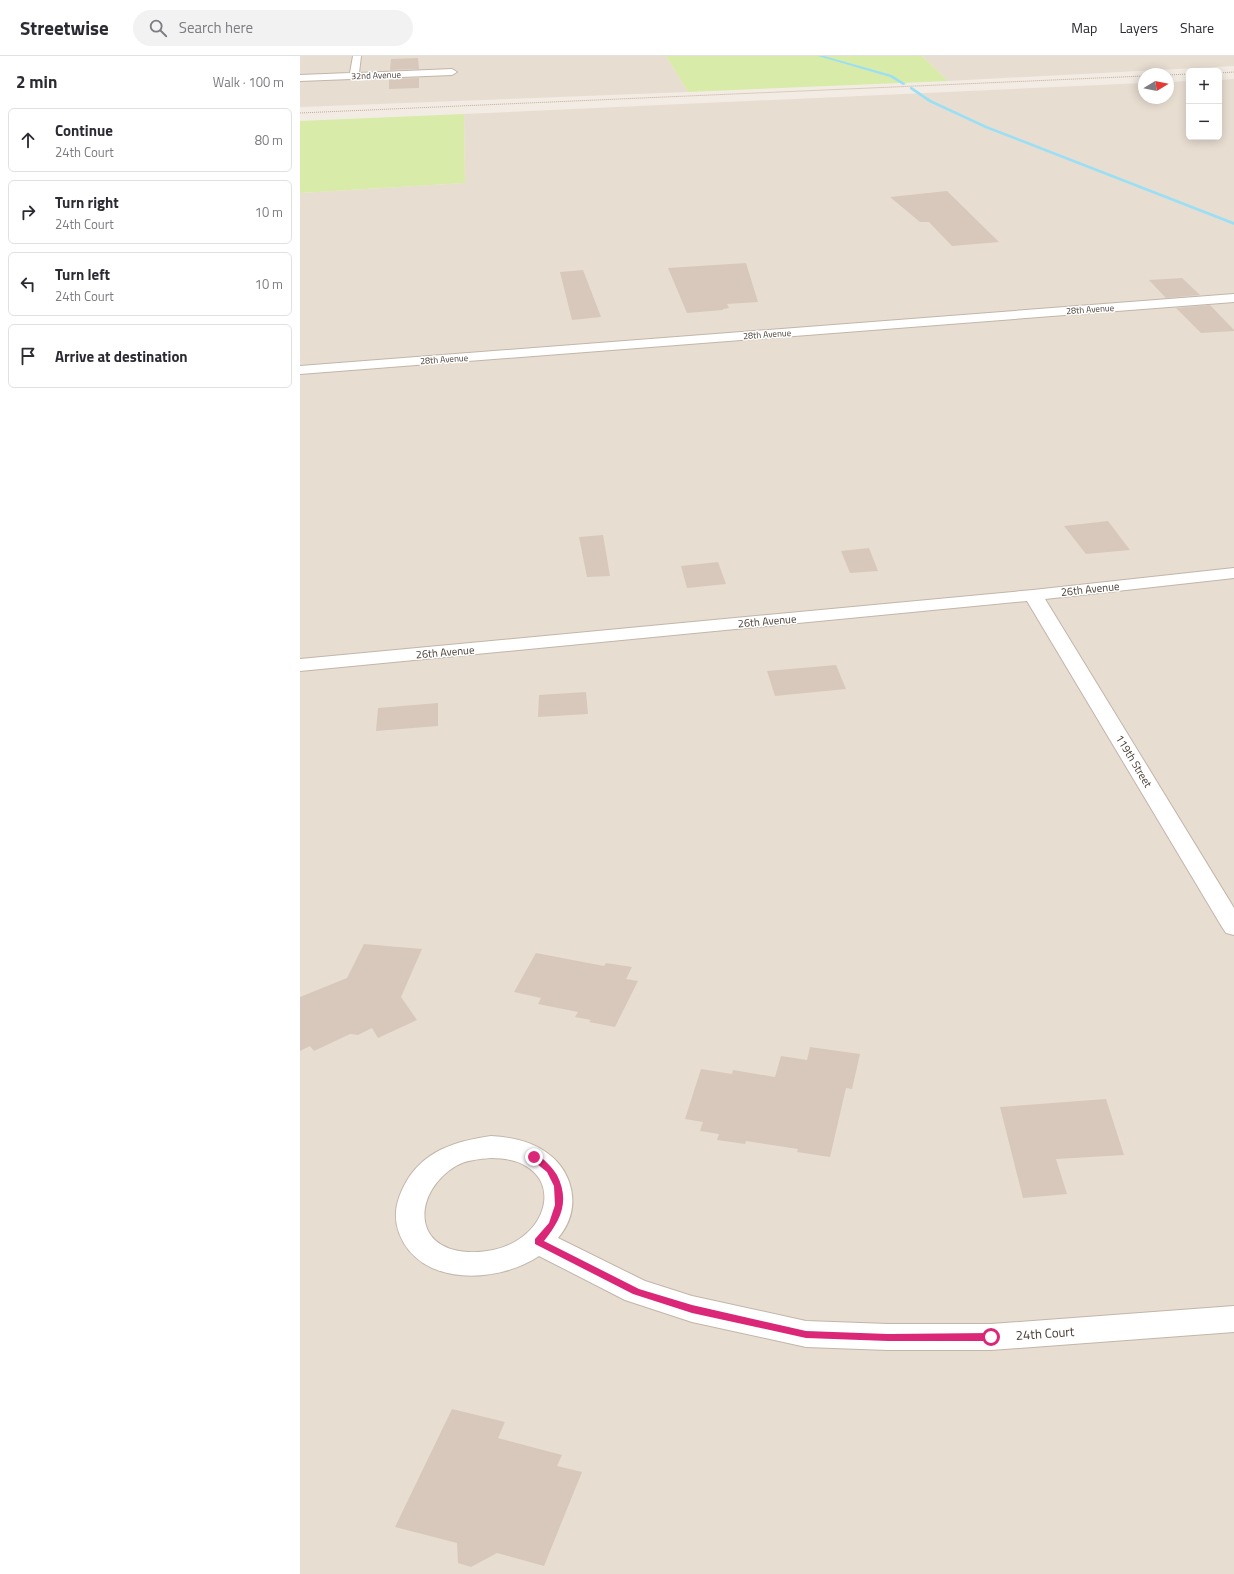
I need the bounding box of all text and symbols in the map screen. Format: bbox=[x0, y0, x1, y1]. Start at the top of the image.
search box bbox=[133, 10, 413, 46]
text: Streetwise bbox=[20, 13, 109, 42]
text: Search here bbox=[179, 16, 253, 39]
icon: search bbox=[147, 17, 169, 39]
text: Map bbox=[1071, 17, 1097, 38]
text: Layers bbox=[1119, 17, 1158, 38]
text: Share bbox=[1180, 17, 1214, 38]
street label: 32nd Avenue bbox=[351, 68, 402, 82]
north arrow bbox=[1138, 68, 1174, 104]
map controls bbox=[1186, 68, 1222, 140]
button: + bbox=[1186, 68, 1222, 104]
text: 2 min bbox=[16, 69, 57, 95]
text: Walk · 100 m bbox=[213, 72, 284, 92]
button: − bbox=[1186, 104, 1222, 140]
text: Continue bbox=[55, 119, 113, 142]
icon: ahead bbox=[17, 129, 39, 151]
text: 80 m bbox=[255, 130, 283, 150]
text: 24th Court bbox=[55, 142, 114, 162]
text: Turn right bbox=[55, 191, 119, 214]
icon: right bbox=[17, 201, 39, 223]
text: 10 m bbox=[255, 202, 283, 222]
text: 24th Court bbox=[55, 214, 114, 234]
text: Turn left bbox=[55, 263, 110, 286]
icon: left bbox=[17, 273, 39, 295]
text: 10 m bbox=[255, 274, 283, 294]
text: 24th Court bbox=[55, 286, 114, 306]
street label: 28th Avenue bbox=[1065, 301, 1115, 317]
street label: 28th Avenue bbox=[742, 326, 792, 342]
icon: arrive bbox=[17, 345, 39, 367]
text: Arrive at destination bbox=[55, 345, 188, 368]
street label: 28th Avenue bbox=[419, 351, 469, 367]
street label: 26th Avenue bbox=[1060, 578, 1121, 600]
street label: 26th Avenue bbox=[737, 610, 797, 632]
street label: 26th Avenue bbox=[415, 641, 475, 663]
street label: 119th Street bbox=[1112, 732, 1156, 791]
route end bbox=[525, 1148, 543, 1166]
street label: 24th Court bbox=[1015, 1321, 1075, 1345]
route start bbox=[982, 1328, 1000, 1346]

